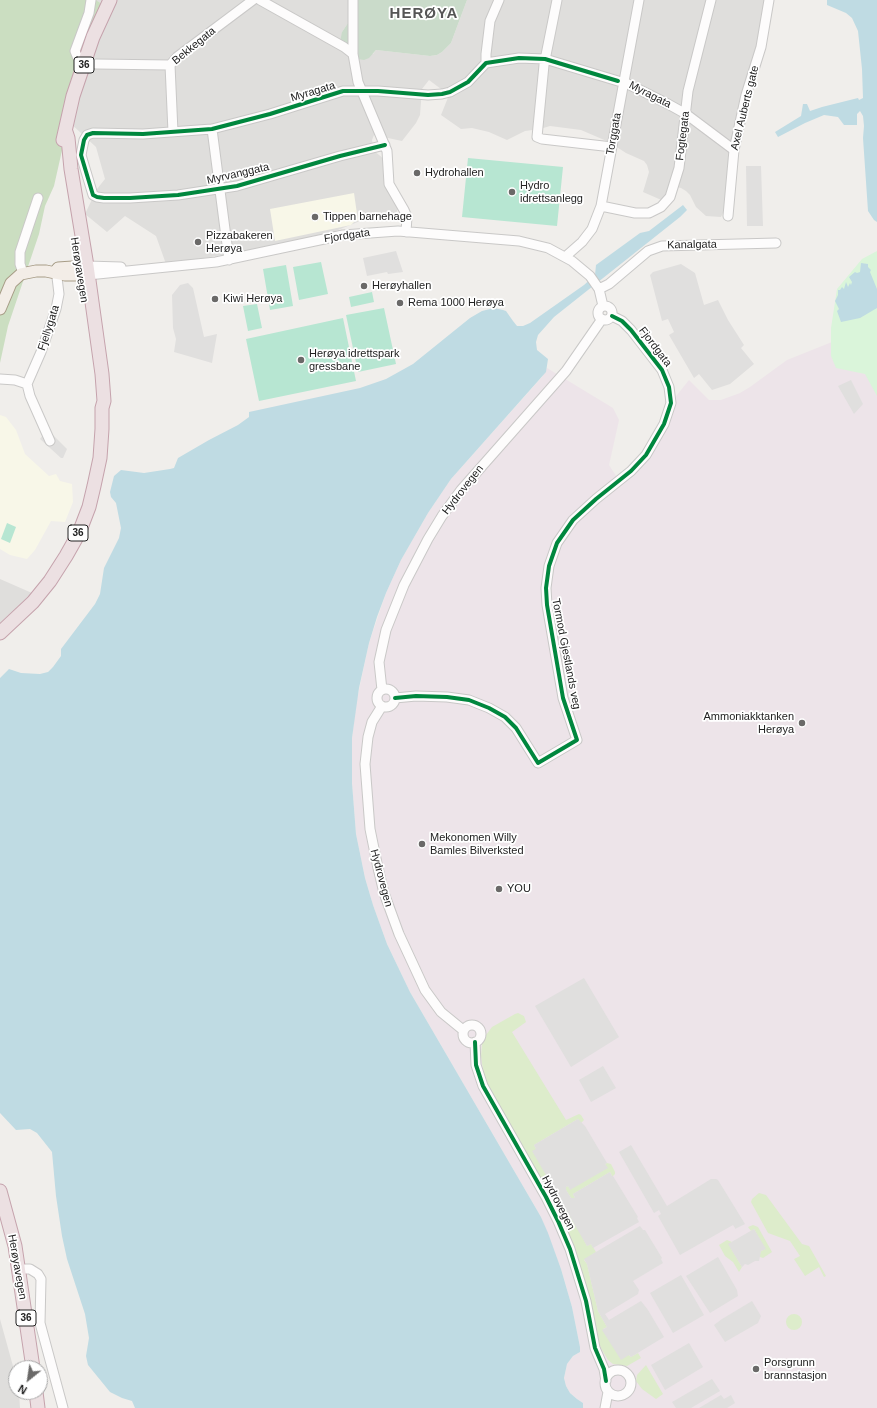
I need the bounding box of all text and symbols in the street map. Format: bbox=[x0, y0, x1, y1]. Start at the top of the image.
district label: HERØYA bbox=[390, 5, 458, 23]
street label: Bekkegata bbox=[170, 25, 218, 67]
road number: 36 bbox=[74, 57, 94, 73]
street label: Axel Auberts gate bbox=[728, 64, 762, 152]
street label: Myragata bbox=[289, 79, 337, 105]
street label: Myragata bbox=[627, 79, 673, 111]
street label: Fogtegata bbox=[673, 111, 693, 161]
street label: Torggata bbox=[604, 112, 624, 156]
street label: Myrvanggata bbox=[206, 160, 270, 188]
place label: Hydrohallen bbox=[425, 166, 484, 180]
marker: Hydrohallen bbox=[412, 168, 422, 178]
place label: Hydro idrettsanlegg bbox=[520, 179, 583, 205]
marker: Hydro idrettsanlegg bbox=[507, 187, 517, 197]
place label: Tippen barnehage bbox=[323, 210, 412, 224]
marker: Tippen barnehage bbox=[310, 212, 320, 222]
street label: Fjordgata bbox=[323, 226, 371, 246]
place label: Pizzabakeren Herøya bbox=[206, 229, 273, 255]
street label: Herøyavegen bbox=[67, 236, 91, 304]
marker: Pizzabakeren Herøya bbox=[193, 237, 203, 247]
street label: Kanalgata bbox=[667, 238, 717, 252]
place label: Herøyhallen bbox=[372, 279, 431, 293]
marker: Herøyhallen bbox=[359, 281, 369, 291]
place label: Kiwi Herøya bbox=[223, 292, 282, 306]
marker: Kiwi Herøya bbox=[210, 294, 220, 304]
place label: Rema 1000 Herøya bbox=[408, 296, 504, 310]
marker: Rema 1000 Herøya bbox=[395, 298, 405, 308]
street label: Fjellygata bbox=[35, 304, 63, 352]
street label: Fjordgata bbox=[636, 324, 674, 370]
place label: Herøya idrettspark gressbane bbox=[309, 347, 399, 373]
marker: Herøya idrettspark gressbane bbox=[296, 355, 306, 365]
street label: Hydrovegen bbox=[440, 463, 486, 517]
road number: 36 bbox=[68, 525, 88, 541]
street label: Tormod Gjestlands veg bbox=[549, 598, 583, 710]
place label: Ammoniakktanken Herøya bbox=[704, 710, 794, 736]
marker: Ammoniakktanken Herøya bbox=[797, 718, 807, 728]
place label: Mekonomen Willy Bamles Bilverksted bbox=[430, 831, 524, 857]
marker: Mekonomen Willy Bamles Bilverksted bbox=[417, 839, 427, 849]
street label: Hydrovegen bbox=[367, 848, 395, 908]
place label: YOU bbox=[507, 882, 531, 896]
marker: YOU bbox=[494, 884, 504, 894]
street label: Hydrovegen bbox=[539, 1174, 577, 1232]
street label: Herøyavegen bbox=[5, 1233, 29, 1301]
road number: 36 bbox=[16, 1310, 36, 1326]
place label: Porsgrunn brannstasjon bbox=[764, 1356, 827, 1382]
north arrow bbox=[8, 1360, 48, 1400]
marker: Porsgrunn brannstasjon bbox=[751, 1364, 761, 1374]
text: N bbox=[16, 1382, 29, 1397]

